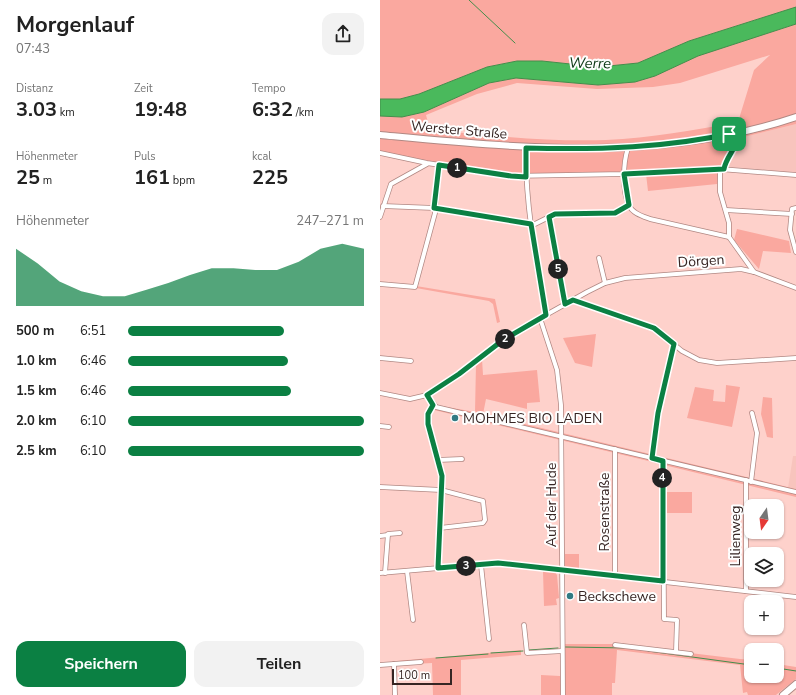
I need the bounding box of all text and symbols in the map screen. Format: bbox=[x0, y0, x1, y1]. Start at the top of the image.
text: Morgenlauf bbox=[16, 10, 134, 40]
button: share bbox=[322, 13, 364, 55]
text: 07:43 bbox=[16, 40, 50, 58]
water label: Werre bbox=[569, 53, 611, 73]
text: Distanz bbox=[16, 81, 53, 96]
text: Zeit bbox=[134, 81, 153, 96]
text: Tempo bbox=[252, 81, 286, 96]
text: 3.03 bbox=[16, 96, 57, 123]
text: 19:48 bbox=[134, 96, 187, 123]
text: 6:32 bbox=[252, 96, 293, 123]
text: km bbox=[57, 105, 75, 120]
text: /km bbox=[293, 105, 314, 120]
street label: Werster Straße bbox=[410, 116, 508, 144]
pin bbox=[712, 117, 746, 151]
icon: arrive bbox=[718, 123, 740, 145]
text: Höhenmeter bbox=[16, 149, 78, 164]
text: Puls bbox=[134, 149, 156, 164]
text: kcal bbox=[252, 149, 272, 164]
pin: 1 bbox=[447, 158, 467, 178]
text: 1 bbox=[454, 160, 460, 175]
text: 25 bbox=[16, 164, 40, 191]
text: 161 bbox=[134, 164, 170, 191]
text: 225 bbox=[252, 164, 288, 191]
text: m bbox=[40, 173, 52, 188]
text: bpm bbox=[170, 173, 195, 188]
text: Höhenmeter bbox=[16, 212, 89, 230]
text: 247–271 m bbox=[296, 212, 364, 230]
street label: Dörgen bbox=[677, 250, 725, 272]
pin: 5 bbox=[548, 259, 568, 279]
text: 5 bbox=[555, 261, 561, 276]
text: 500 m bbox=[16, 322, 54, 340]
text: 6:51 bbox=[80, 322, 106, 340]
pin: 2 bbox=[495, 329, 515, 349]
text: 2 bbox=[502, 331, 508, 346]
text: 1.0 km bbox=[16, 352, 57, 370]
text: 6:46 bbox=[80, 352, 106, 370]
text: 1.5 km bbox=[16, 382, 57, 400]
text: 6:46 bbox=[80, 382, 106, 400]
place label: MOHMES BIO LADEN bbox=[463, 409, 602, 428]
text: 2.0 km bbox=[16, 412, 57, 430]
text: 6:10 bbox=[80, 412, 106, 430]
marker: MOHMES BIO LADEN bbox=[450, 413, 460, 423]
text: 2.5 km bbox=[16, 442, 57, 460]
text: 6:10 bbox=[80, 442, 106, 460]
street label: Auf der Hude bbox=[542, 463, 561, 547]
pin: 4 bbox=[652, 468, 672, 488]
text: 4 bbox=[659, 470, 665, 485]
street label: Rosenstraße bbox=[595, 472, 614, 552]
north arrow bbox=[744, 499, 784, 539]
map controls bbox=[744, 499, 784, 683]
street label: Lilienweg bbox=[726, 506, 745, 566]
button: layers bbox=[744, 547, 784, 587]
pin: 3 bbox=[456, 556, 476, 576]
text: 3 bbox=[463, 558, 469, 573]
place label: Beckschewe bbox=[578, 587, 656, 606]
marker: Beckschewe bbox=[565, 591, 575, 601]
button: + bbox=[744, 595, 784, 635]
button: Speichern bbox=[16, 641, 186, 687]
button: Teilen bbox=[194, 641, 364, 687]
button: − bbox=[744, 643, 784, 683]
scale bar bbox=[392, 667, 452, 686]
text: 100 m bbox=[398, 668, 430, 683]

